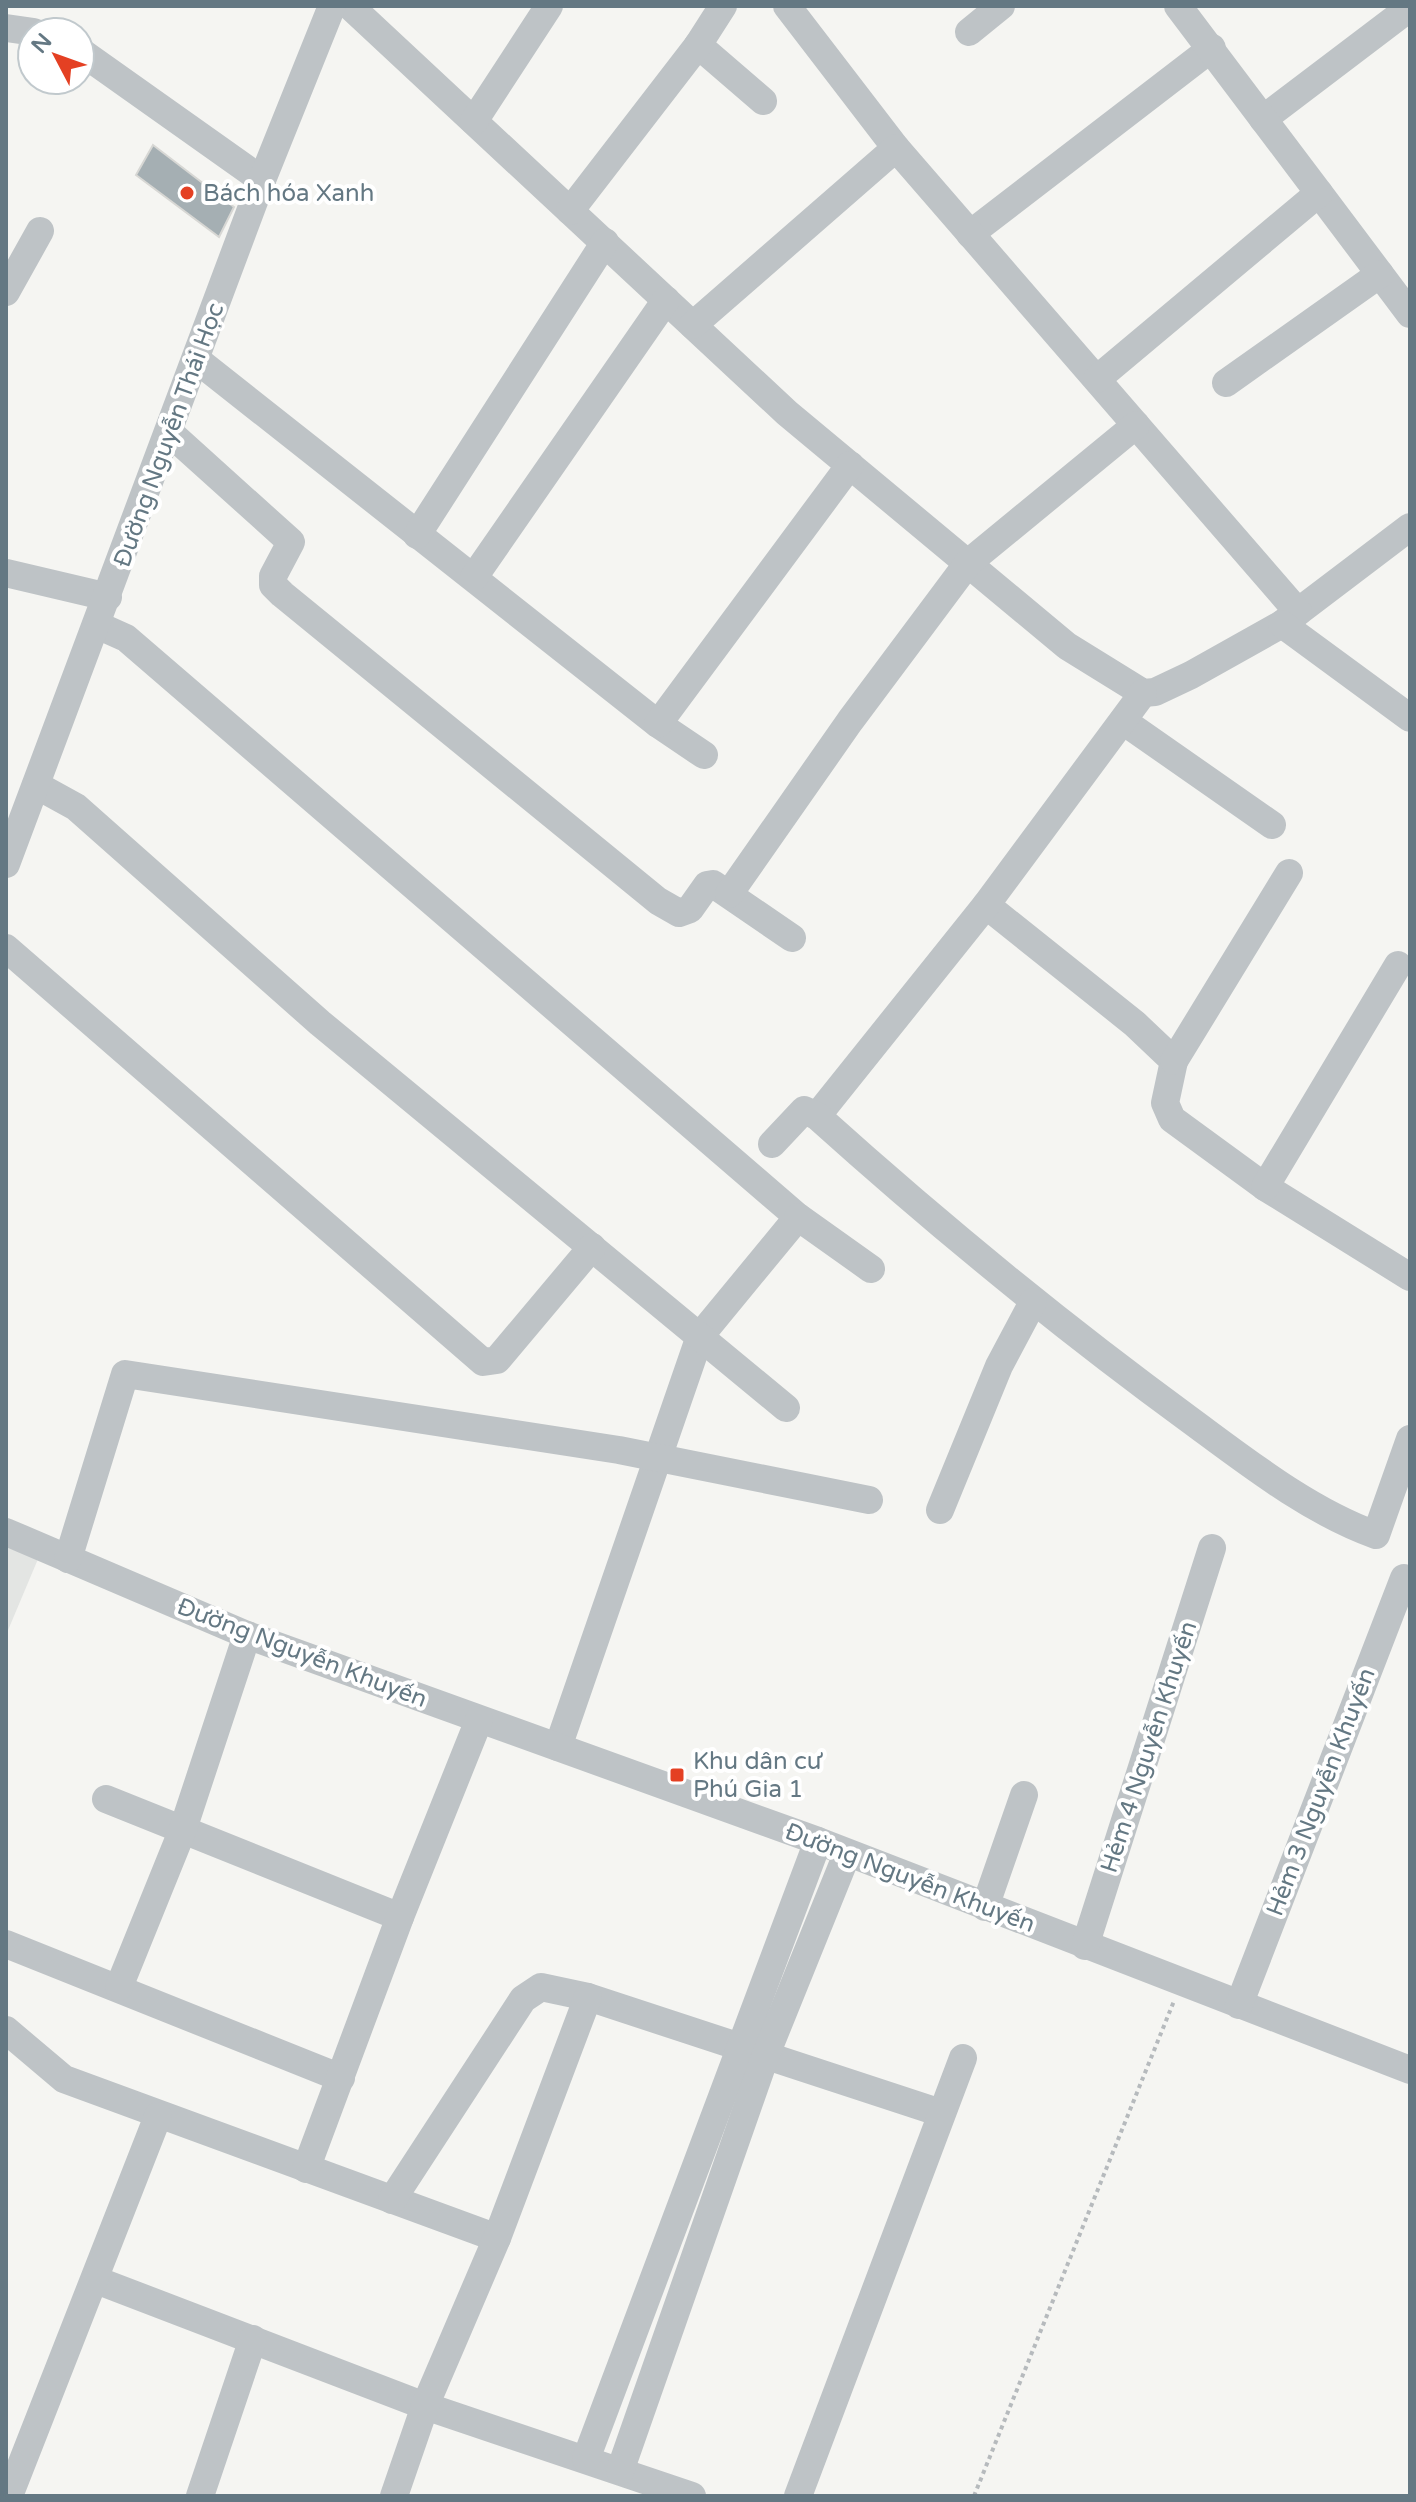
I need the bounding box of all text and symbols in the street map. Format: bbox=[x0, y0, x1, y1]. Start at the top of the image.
north arrow bbox=[16, 16, 96, 96]
text: N bbox=[26, 28, 57, 59]
place label: Bách hóa Xanh bbox=[203, 179, 374, 208]
marker: Bách hóa Xanh bbox=[178, 184, 196, 202]
street label: Đường Nguyễn Thái Học bbox=[108, 299, 230, 571]
street label: Đường Nguyễn Khuyến bbox=[173, 1592, 431, 1714]
street label: Hẻm 4 Nguyễn Khuyến bbox=[1095, 1617, 1203, 1877]
street label: Hẻm 3 Nguyễn Khuyến bbox=[1260, 1664, 1382, 1920]
place label: Khu dân cư Phú Gia 1 bbox=[693, 1747, 824, 1804]
marker: Khu dân cư Phú Gia 1 bbox=[668, 1766, 686, 1784]
street label: Đường Nguyễn Khuyến bbox=[781, 1817, 1039, 1939]

